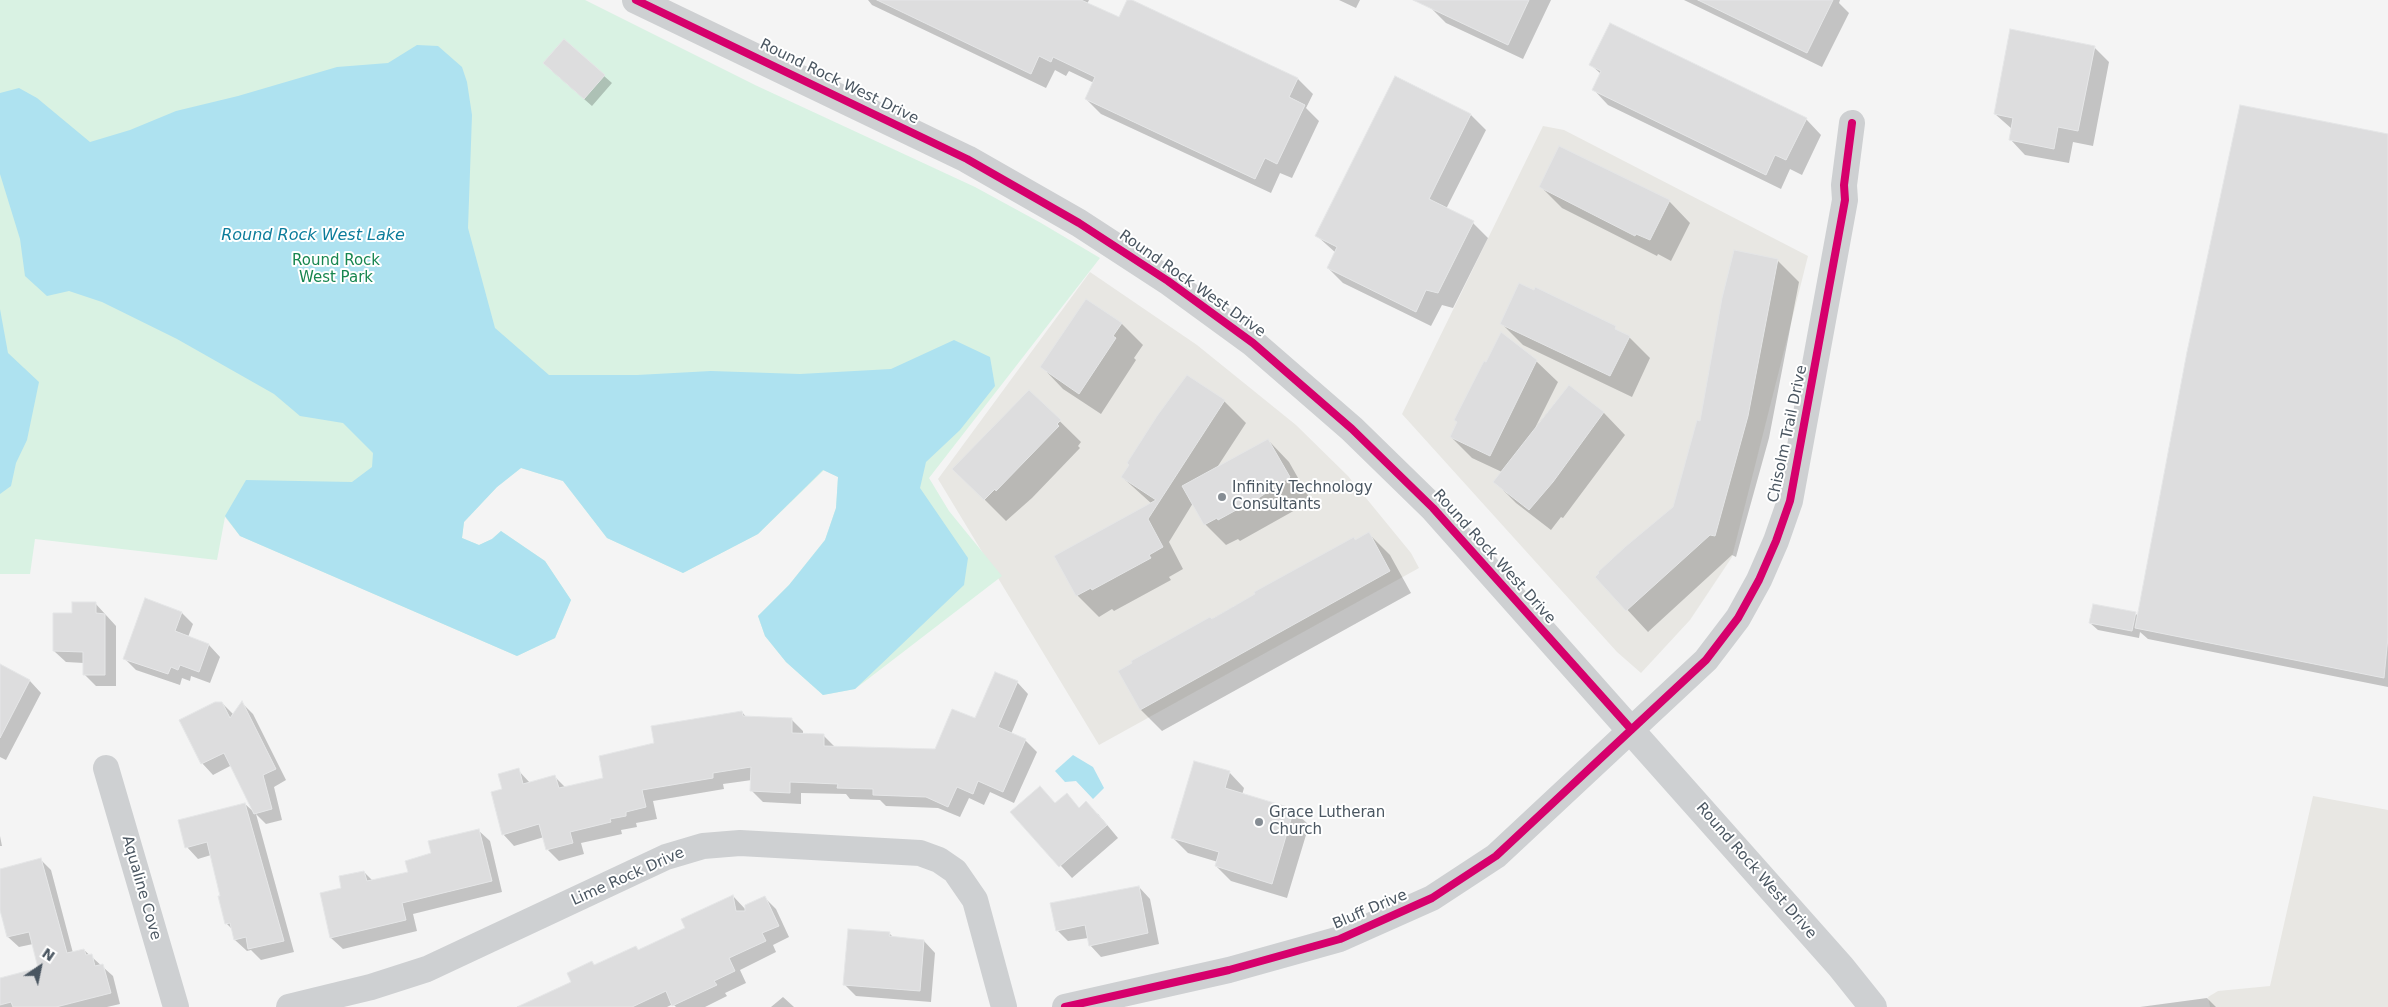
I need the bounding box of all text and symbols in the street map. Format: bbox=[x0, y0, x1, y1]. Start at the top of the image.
street label: Round Rock West Drive bbox=[757, 36, 921, 128]
water label: Round Rock West Lake bbox=[221, 226, 405, 246]
street label: Round Rock West Drive bbox=[1115, 227, 1269, 341]
park label: Round Rock West Park bbox=[292, 252, 380, 287]
street label: Chisolm Trail Drive bbox=[1765, 364, 1811, 504]
place label: Infinity Technology Consultants bbox=[1232, 479, 1373, 514]
street label: Round Rock West Drive bbox=[1429, 486, 1559, 628]
marker: Infinity Technology Consultants bbox=[1216, 491, 1228, 503]
street label: Round Rock West Drive bbox=[1692, 799, 1820, 943]
place label: Grace Lutheran Church bbox=[1269, 804, 1385, 839]
marker: Grace Lutheran Church bbox=[1253, 816, 1265, 828]
street label: Aqualine Cove bbox=[117, 834, 165, 942]
street label: Lime Rock Drive bbox=[569, 844, 687, 910]
street label: Bluff Drive bbox=[1330, 886, 1410, 934]
north arrow bbox=[15, 942, 65, 992]
text: N bbox=[39, 945, 58, 964]

